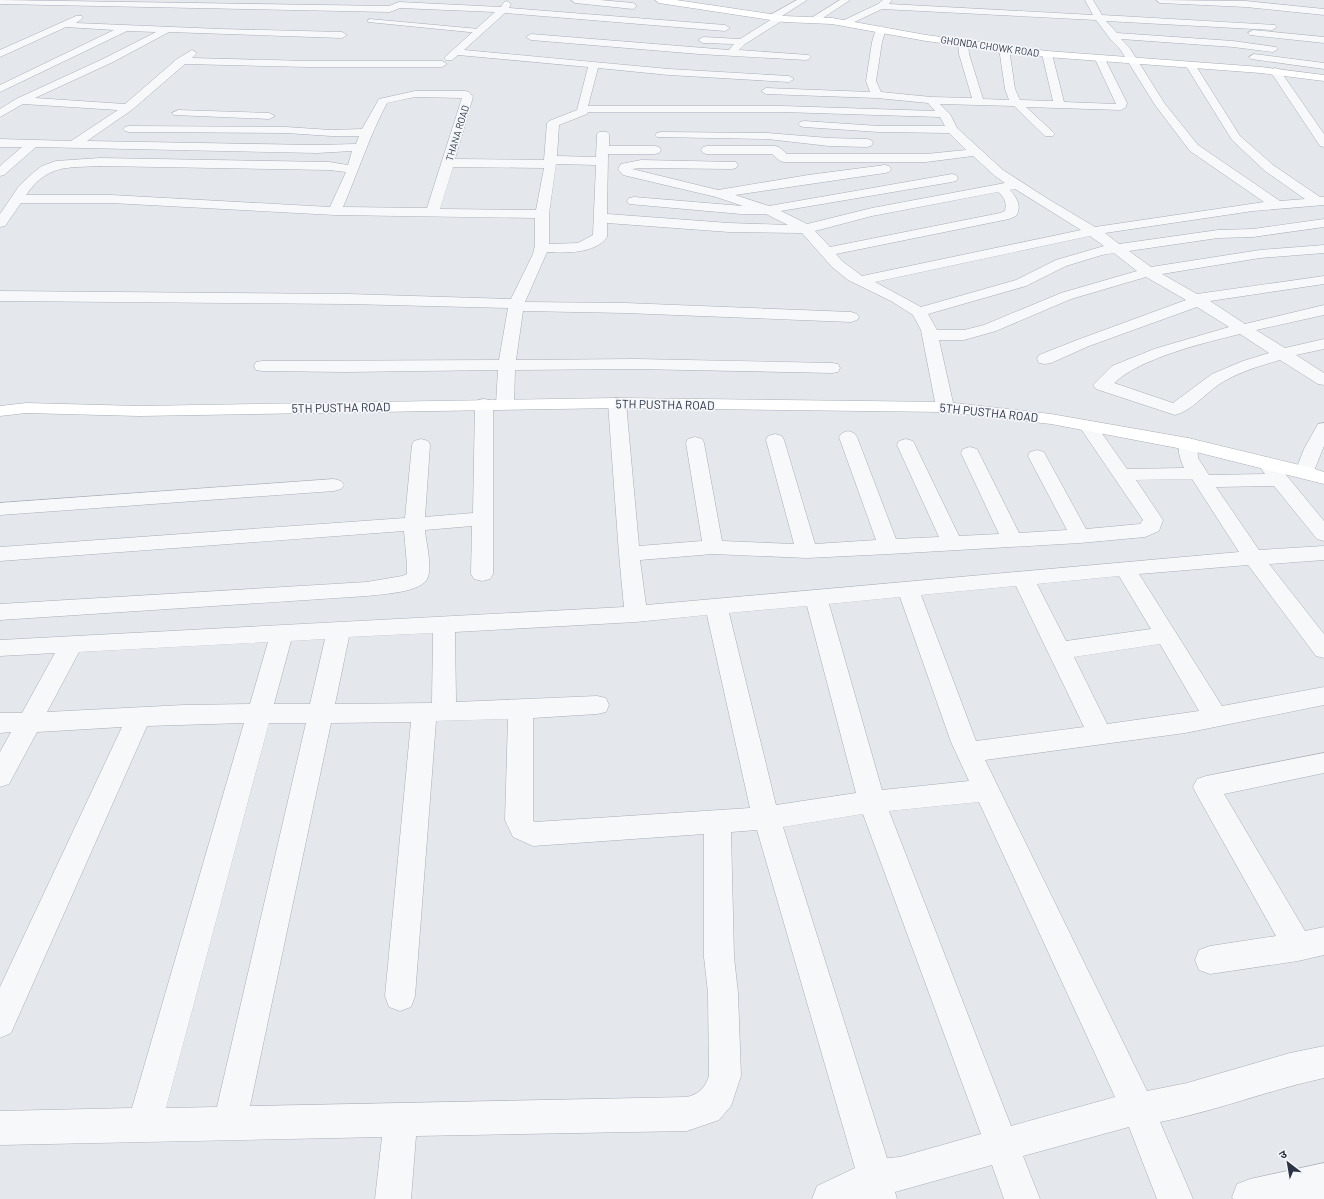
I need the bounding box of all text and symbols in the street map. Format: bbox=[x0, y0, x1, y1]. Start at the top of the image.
street label: GHONDA CHOWK ROAD bbox=[940, 33, 1040, 59]
street label: THANA ROAD bbox=[443, 104, 471, 162]
street label: 5TH PUSTHA ROAD bbox=[615, 396, 715, 412]
street label: 5TH PUSTHA ROAD bbox=[291, 399, 391, 415]
street label: 5TH PUSTHA ROAD bbox=[939, 400, 1039, 424]
north arrow bbox=[1268, 1143, 1308, 1183]
text: उ bbox=[1276, 1146, 1289, 1161]

